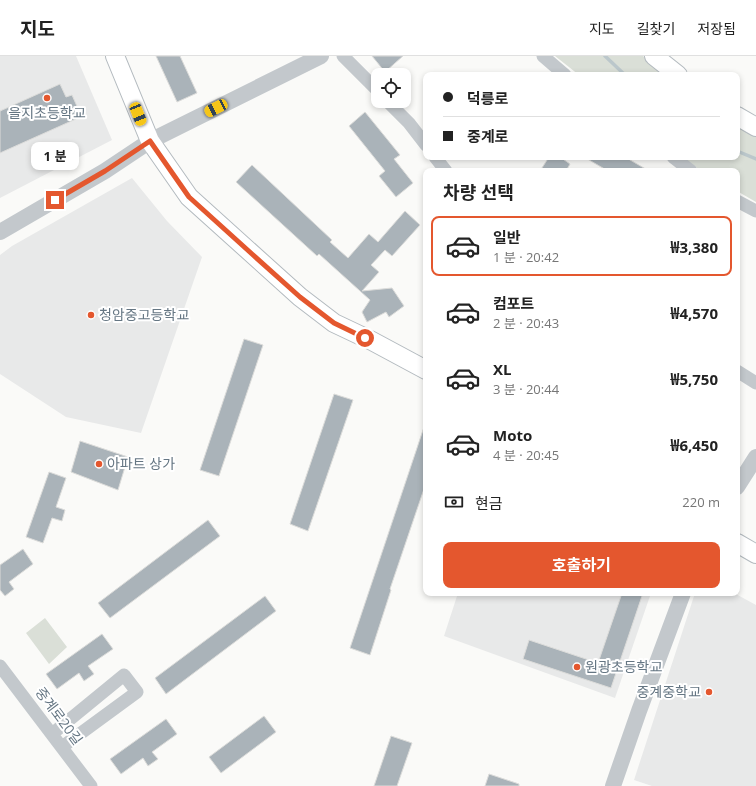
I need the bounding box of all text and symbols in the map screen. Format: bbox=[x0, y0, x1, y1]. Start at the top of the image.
text: 지도 bbox=[20, 16, 55, 42]
text: 지도 bbox=[589, 19, 615, 38]
text: 길찾기 bbox=[637, 19, 675, 38]
text: 저장됨 bbox=[697, 19, 736, 38]
map controls bbox=[371, 68, 411, 108]
button: locate bbox=[371, 68, 411, 108]
text: 덕릉로 bbox=[467, 88, 508, 108]
marker: 을지초등학교 bbox=[42, 93, 52, 103]
car bbox=[203, 97, 229, 119]
car bbox=[128, 101, 148, 127]
place label: 을지초등학교 bbox=[8, 103, 86, 122]
text: 중계로 bbox=[467, 126, 508, 146]
callout: 1 분 bbox=[31, 142, 79, 170]
text: 1 분 bbox=[44, 147, 66, 165]
text: 차량 선택 bbox=[443, 180, 514, 204]
route end bbox=[46, 191, 64, 209]
text: 일반 bbox=[493, 227, 521, 247]
icon: car bbox=[445, 228, 481, 264]
text: ₩3,380 bbox=[671, 237, 718, 257]
text: 1 분 · 20:42 bbox=[493, 248, 559, 266]
text: 컴포트 bbox=[493, 293, 534, 313]
icon: car bbox=[445, 294, 481, 330]
text: ₩4,570 bbox=[671, 303, 718, 323]
place label: 청암중고등학교 bbox=[99, 305, 189, 324]
marker: 청암중고등학교 bbox=[86, 310, 96, 320]
text: 2 분 · 20:43 bbox=[493, 314, 559, 332]
route start bbox=[356, 329, 374, 347]
text: XL bbox=[493, 359, 511, 379]
icon: car bbox=[445, 360, 481, 396]
text: ₩5,750 bbox=[671, 369, 718, 389]
text: 3 분 · 20:44 bbox=[493, 380, 559, 398]
text: Moto bbox=[493, 425, 532, 445]
icon: car bbox=[445, 426, 481, 462]
text: ₩6,450 bbox=[671, 435, 718, 455]
text: 4 분 · 20:45 bbox=[493, 446, 559, 464]
place label: 아파트 상가 bbox=[107, 454, 175, 473]
marker: 아파트 상가 bbox=[94, 459, 104, 469]
icon: cash bbox=[443, 491, 465, 513]
text: 현금 bbox=[475, 493, 503, 513]
text: 220 m bbox=[682, 493, 720, 511]
button: 호출하기 bbox=[443, 542, 720, 588]
place label: 원광초등학교 bbox=[585, 657, 662, 676]
marker: 원광초등학교 bbox=[572, 662, 582, 672]
place label: 중계중학교 bbox=[637, 682, 701, 701]
street label: 중계로20길 bbox=[31, 683, 87, 748]
marker: 중계중학교 bbox=[704, 687, 714, 697]

